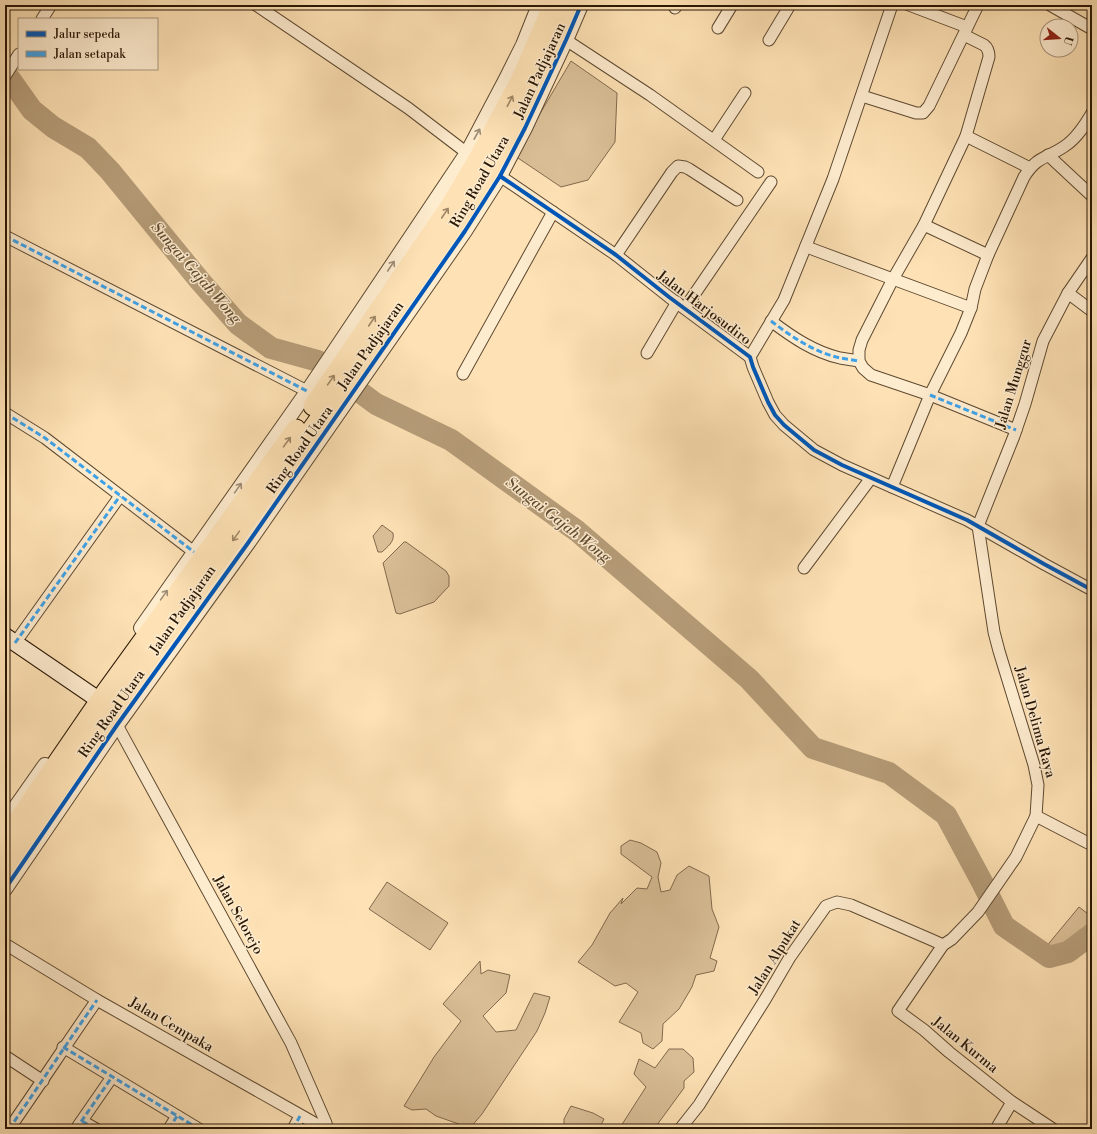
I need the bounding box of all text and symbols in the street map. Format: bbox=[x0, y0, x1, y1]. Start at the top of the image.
legend bbox=[18, 18, 158, 70]
north arrow bbox=[1039, 18, 1079, 58]
street label: Jalan Padjajaran bbox=[509, 19, 570, 123]
text: Jalur sepeda bbox=[53, 27, 121, 42]
text: U bbox=[1060, 35, 1076, 47]
text: Jalan setapak bbox=[53, 47, 126, 62]
one-way arrow bbox=[507, 95, 514, 107]
one-way arrow bbox=[474, 128, 482, 140]
street label: Ring Road Utara bbox=[446, 132, 514, 231]
one-way arrow bbox=[441, 208, 449, 219]
water label: Sungai Gajah Wong bbox=[147, 218, 246, 329]
one-way arrow bbox=[387, 261, 395, 272]
street label: Jalan Harjosudiro bbox=[653, 266, 755, 349]
street label: Jalan Padjajaran bbox=[333, 298, 409, 395]
one-way arrow bbox=[368, 315, 376, 326]
street label: Jalan Munggur bbox=[992, 337, 1036, 432]
one-way arrow bbox=[327, 375, 335, 386]
street label: Ring Road Utara bbox=[263, 402, 338, 498]
one-way arrow bbox=[283, 437, 291, 448]
water label: Sungai Gajah Wong bbox=[502, 473, 615, 568]
one-way arrow bbox=[234, 483, 242, 494]
one-way arrow bbox=[232, 531, 240, 542]
street label: Jalan Padjajaran bbox=[145, 562, 221, 659]
one-way arrow bbox=[160, 590, 168, 601]
street label: Jalan Delima Raya bbox=[1010, 663, 1060, 781]
street label: Ring Road Utara bbox=[75, 666, 150, 762]
street label: Jalan Selorejo bbox=[208, 871, 267, 958]
street label: Jalan Alpukat bbox=[744, 916, 805, 999]
street label: Jalan Cempaka bbox=[125, 993, 217, 1057]
street label: Jalan Kurma bbox=[928, 1012, 1002, 1078]

